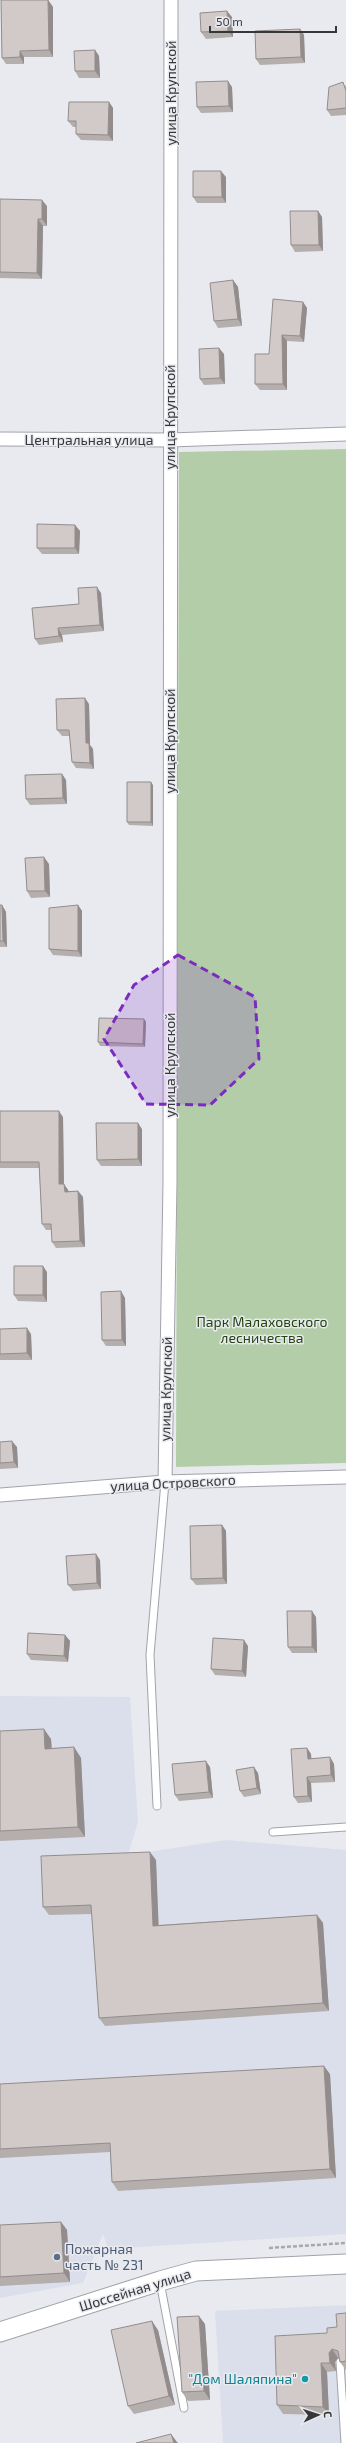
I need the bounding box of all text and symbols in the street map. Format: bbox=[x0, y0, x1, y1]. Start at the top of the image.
scale bar bbox=[210, 8, 336, 34]
text: 50 m bbox=[216, 14, 243, 28]
street label: улица Крупской bbox=[162, 41, 179, 145]
street label: улица Крупской bbox=[161, 365, 178, 469]
street label: Центральная улица bbox=[25, 431, 153, 448]
street label: улица Крупской bbox=[161, 689, 178, 793]
street label: улица Крупской bbox=[161, 1013, 178, 1117]
park label: Парк Малаховского лесничества bbox=[196, 1313, 328, 1346]
street label: улица Крупской bbox=[156, 1336, 175, 1442]
street label: улица Островского bbox=[110, 1471, 236, 1494]
place label: Пожарная часть № 231 bbox=[65, 2240, 144, 2273]
marker: Пожарная часть № 231 bbox=[52, 2252, 62, 2262]
street label: Шоссейная улица bbox=[77, 2264, 193, 2315]
place label: "Дом Шаляпина" bbox=[188, 2370, 297, 2387]
marker: "Дом Шаляпина" bbox=[300, 2374, 310, 2384]
north arrow bbox=[298, 2395, 338, 2435]
text: С bbox=[322, 2411, 335, 2419]

